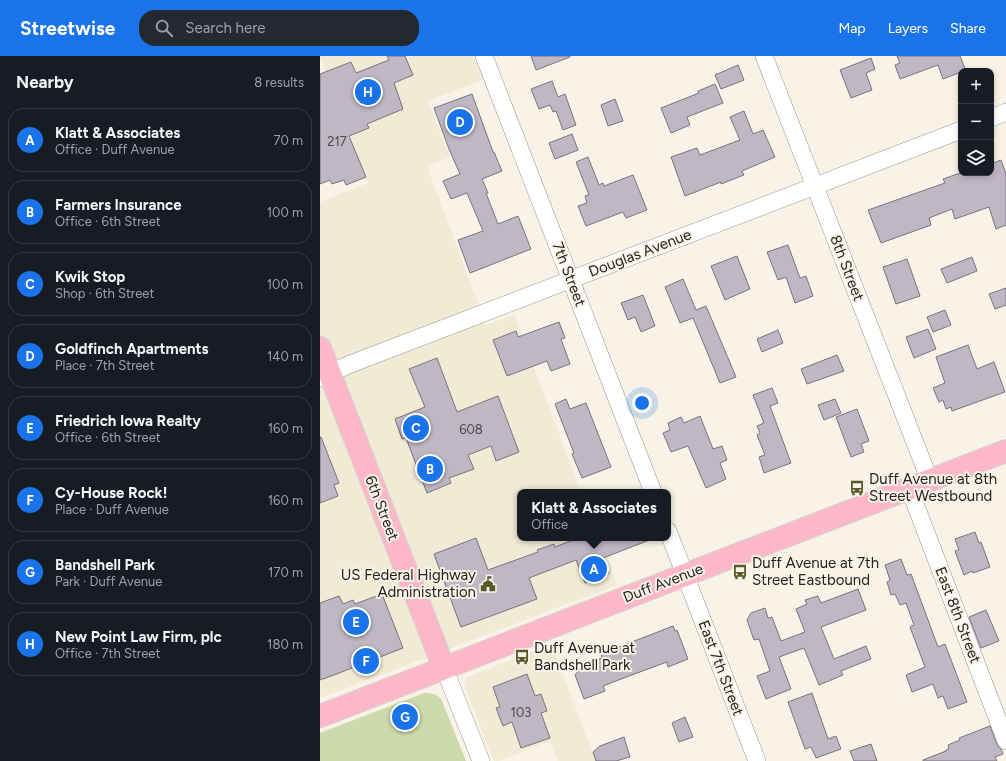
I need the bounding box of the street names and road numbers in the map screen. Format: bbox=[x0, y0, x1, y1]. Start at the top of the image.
street label: Douglas Avenue bbox=[586, 225, 694, 281]
street label: 8th Street bbox=[826, 233, 868, 304]
street label: 7th Street bbox=[548, 239, 590, 309]
street label: 6th Street bbox=[361, 473, 403, 543]
street label: Duff Avenue bbox=[620, 560, 706, 606]
street label: East 8th Street bbox=[931, 564, 985, 666]
street label: East 7th Street bbox=[695, 618, 748, 719]

